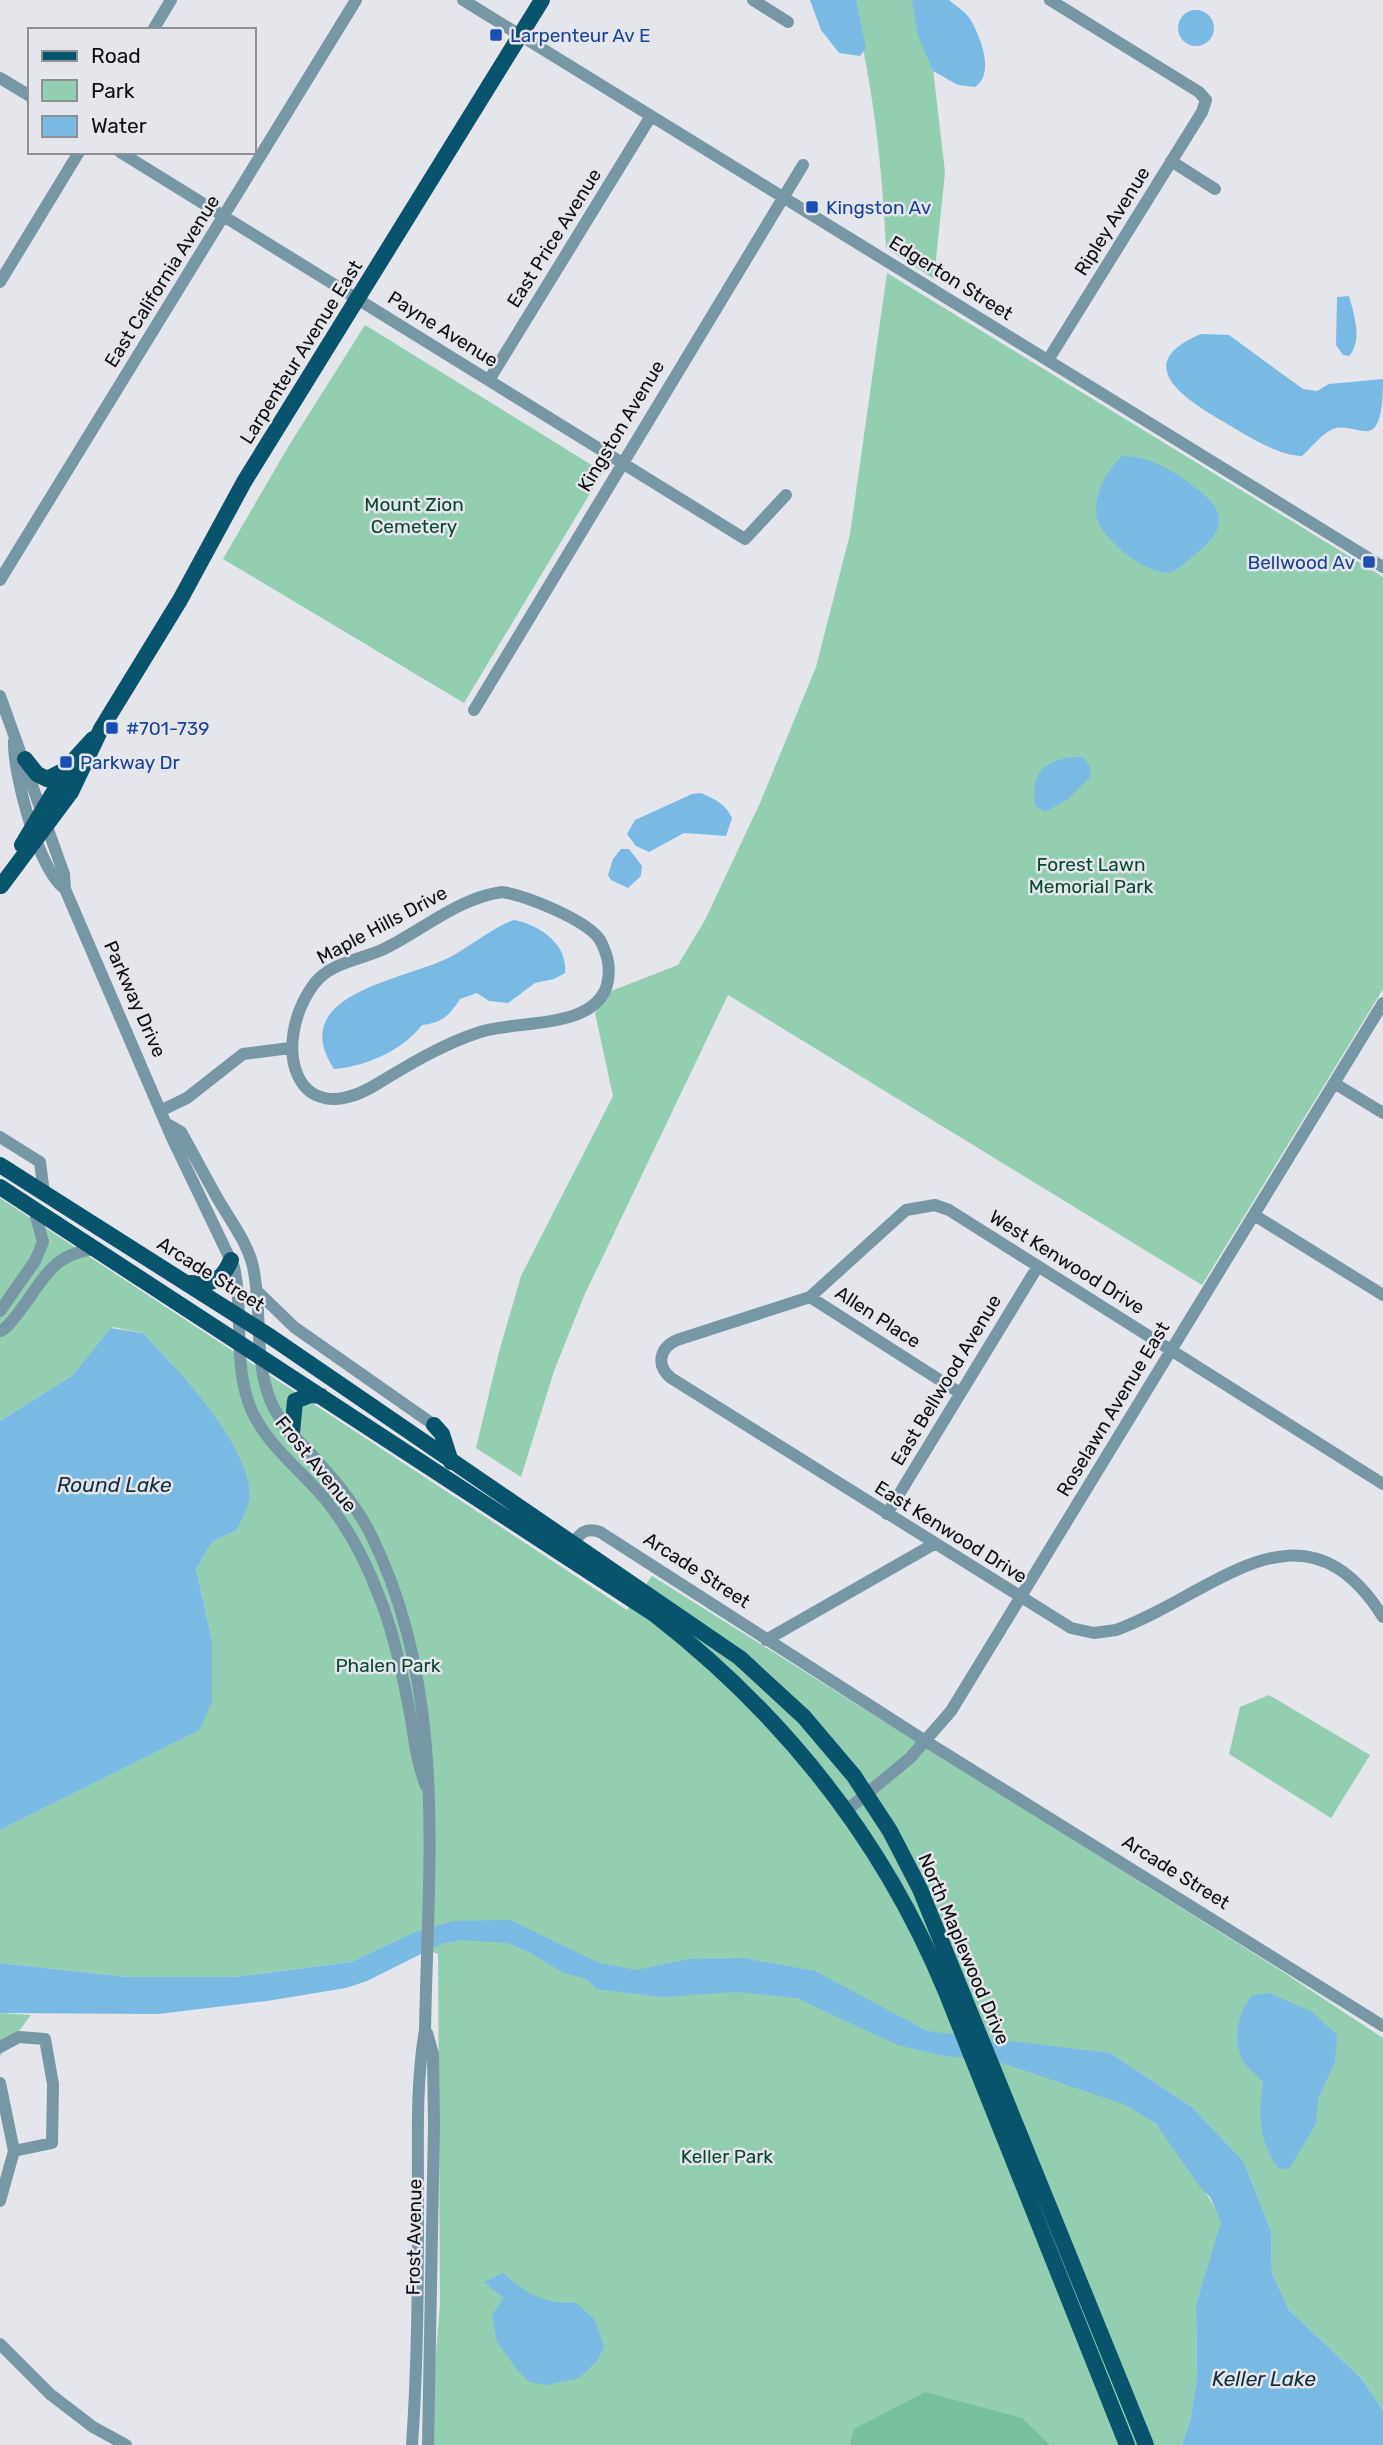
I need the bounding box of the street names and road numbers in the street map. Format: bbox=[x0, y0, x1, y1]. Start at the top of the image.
street label: Ripley Avenue bbox=[1069, 162, 1155, 280]
street label: East Price Avenue bbox=[502, 164, 606, 312]
street label: East California Avenue bbox=[100, 191, 224, 371]
street label: Edgerton Street bbox=[885, 231, 1018, 326]
street label: Larpenteur Avenue East bbox=[235, 255, 367, 448]
street label: Payne Avenue bbox=[384, 286, 502, 372]
street label: Kingston Avenue bbox=[573, 356, 669, 496]
street label: Maple Hills Drive bbox=[313, 881, 451, 969]
street label: Parkway Drive bbox=[99, 937, 171, 1061]
street label: West Kenwood Drive bbox=[985, 1205, 1149, 1319]
street label: Arcade Street bbox=[153, 1232, 269, 1316]
street label: Allen Place bbox=[831, 1281, 925, 1353]
street label: East Bellwood Avenue bbox=[886, 1290, 1006, 1470]
street label: Roselawn Avenue East bbox=[1052, 1317, 1175, 1501]
street label: Frost Avenue bbox=[270, 1411, 362, 1517]
street label: East Kenwood Drive bbox=[871, 1476, 1031, 1588]
street label: Arcade Street bbox=[639, 1527, 755, 1613]
street label: Arcade Street bbox=[1118, 1830, 1234, 1914]
street label: North Maplewood Drive bbox=[913, 1850, 1015, 2048]
street label: Frost Avenue bbox=[401, 2179, 427, 2295]

